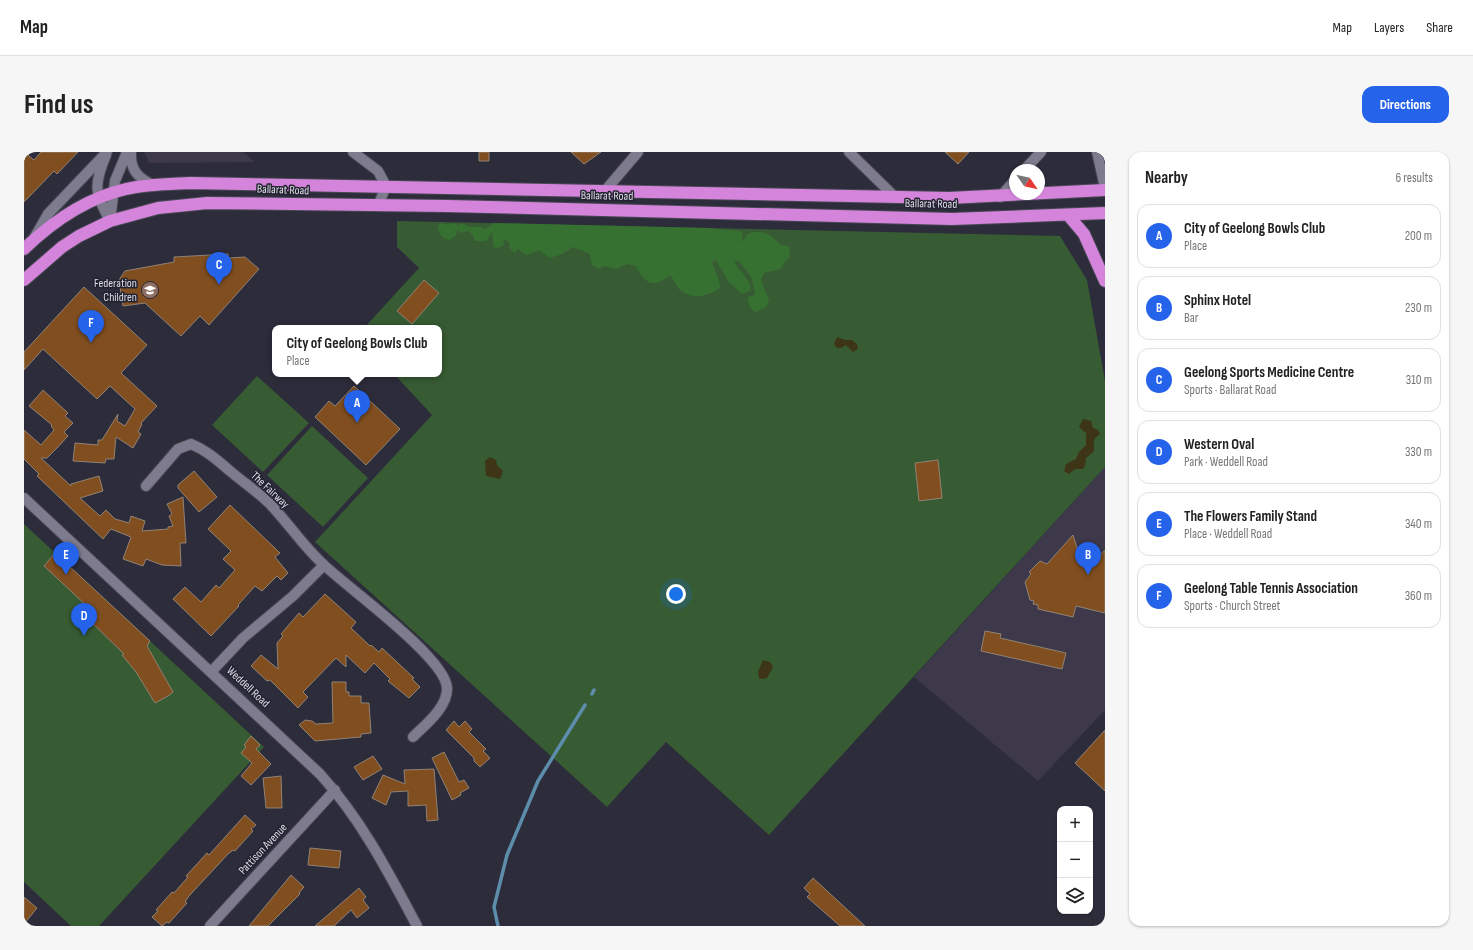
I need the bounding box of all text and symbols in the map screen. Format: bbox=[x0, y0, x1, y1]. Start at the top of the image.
text: Map bbox=[20, 16, 48, 39]
text: Map bbox=[1332, 19, 1352, 36]
text: Layers bbox=[1374, 19, 1404, 36]
text: Share bbox=[1426, 19, 1453, 36]
button: Directions bbox=[1362, 86, 1449, 123]
text: Find us bbox=[24, 88, 93, 121]
north arrow bbox=[1009, 164, 1045, 200]
text: Nearby bbox=[1145, 168, 1188, 188]
text: 6 results bbox=[1395, 170, 1433, 186]
street label: Ballarat Road bbox=[256, 182, 310, 198]
street label: Ballarat Road bbox=[581, 188, 633, 204]
street label: Ballarat Road bbox=[905, 196, 957, 212]
text: City of Geelong Bowls Club bbox=[1184, 219, 1325, 238]
text: A bbox=[1156, 228, 1162, 244]
text: 200 m bbox=[1405, 228, 1432, 244]
text: Place bbox=[1184, 238, 1207, 254]
pin: C bbox=[206, 252, 232, 285]
place label: Federation Children bbox=[94, 276, 137, 305]
school or university icon: Federation Children bbox=[140, 280, 160, 300]
text: Sphinx Hotel bbox=[1184, 291, 1251, 310]
text: B bbox=[1156, 300, 1162, 316]
text: 230 m bbox=[1405, 300, 1432, 316]
pin: F bbox=[78, 310, 104, 343]
text: Bar bbox=[1184, 310, 1199, 326]
popup bbox=[272, 325, 442, 377]
text: City of Geelong Bowls Club bbox=[286, 334, 428, 353]
text: Place bbox=[286, 353, 310, 369]
text: Geelong Sports Medicine Centre bbox=[1184, 363, 1354, 382]
text: C bbox=[1156, 372, 1162, 388]
text: 310 m bbox=[1406, 372, 1432, 388]
text: Sports · Ballarat Road bbox=[1184, 382, 1276, 398]
pin: A bbox=[344, 390, 370, 423]
text: Western Oval bbox=[1184, 435, 1254, 454]
text: D bbox=[1156, 444, 1162, 460]
text: 330 m bbox=[1405, 444, 1432, 460]
text: Park · Weddell Road bbox=[1184, 454, 1268, 470]
street label: The Fairway bbox=[248, 468, 293, 512]
text: The Flowers Family Stand bbox=[1184, 507, 1317, 526]
text: E bbox=[1156, 516, 1162, 532]
text: 340 m bbox=[1405, 516, 1432, 532]
text: Place · Weddell Road bbox=[1184, 526, 1272, 542]
pin: E bbox=[53, 542, 79, 575]
pin: B bbox=[1075, 542, 1101, 575]
text: Geelong Table Tennis Association bbox=[1184, 579, 1358, 598]
your location bbox=[666, 584, 686, 604]
text: F bbox=[1156, 588, 1162, 604]
text: 360 m bbox=[1405, 588, 1432, 604]
text: Sports · Church Street bbox=[1184, 598, 1281, 614]
pin: D bbox=[71, 603, 97, 636]
street label: Weddell Road bbox=[223, 663, 273, 711]
map controls bbox=[1057, 806, 1093, 914]
button: + bbox=[1057, 806, 1093, 842]
street label: Pattison Avenue bbox=[235, 820, 291, 878]
button: − bbox=[1057, 842, 1093, 878]
button: layers bbox=[1057, 878, 1093, 914]

